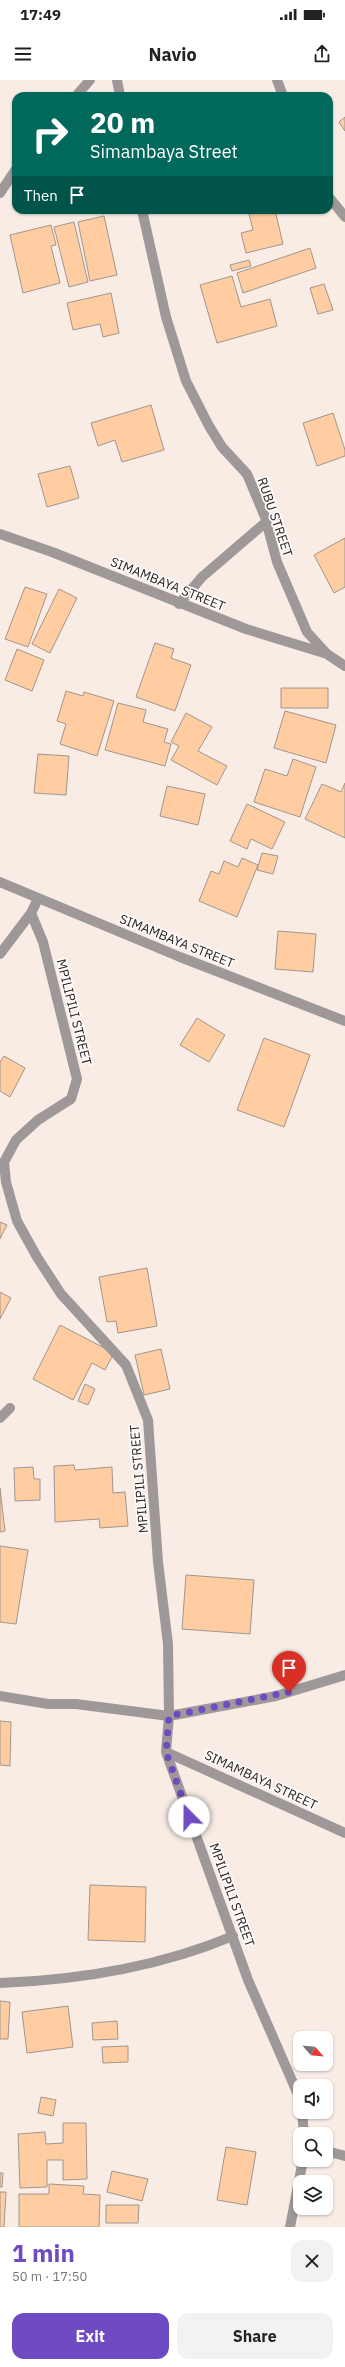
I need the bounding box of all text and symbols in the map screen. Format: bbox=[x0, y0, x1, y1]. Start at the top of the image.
text: 17:49 bbox=[20, 5, 61, 24]
icon: menu bbox=[12, 43, 34, 65]
text: Navio bbox=[148, 43, 197, 66]
icon: share bbox=[311, 43, 333, 65]
text: 20 m bbox=[90, 104, 155, 141]
icon: right bbox=[24, 108, 76, 160]
text: Simambaya Street bbox=[90, 140, 238, 163]
icon: arrive bbox=[66, 184, 88, 206]
text: Then bbox=[24, 186, 58, 205]
street label: RUBU STREET bbox=[253, 475, 297, 560]
street label: SIMAMBAYA STREET bbox=[108, 553, 228, 615]
street label: SIMAMBAYA STREET bbox=[117, 910, 237, 972]
street label: MPILIPILI STREET bbox=[53, 957, 96, 1067]
street label: MPILIPILI STREET bbox=[126, 1423, 152, 1534]
pin bbox=[272, 1651, 306, 1692]
icon: arrive bbox=[278, 1657, 300, 1679]
street label: SIMAMBAYA STREET bbox=[202, 1746, 321, 1814]
position arrow bbox=[168, 1796, 210, 1838]
street label: MPILIPILI STREET bbox=[205, 1841, 259, 1950]
north arrow bbox=[293, 2031, 333, 2071]
map controls bbox=[293, 2031, 333, 2215]
button: sound bbox=[293, 2079, 333, 2119]
button: search bbox=[293, 2127, 333, 2167]
button: layers bbox=[293, 2175, 333, 2215]
text: 1 min bbox=[12, 2237, 75, 2269]
button: close bbox=[291, 2240, 333, 2282]
text: 50 m · 17:50 bbox=[12, 2268, 87, 2285]
button: Exit bbox=[12, 2313, 169, 2359]
button: Share bbox=[177, 2313, 333, 2359]

